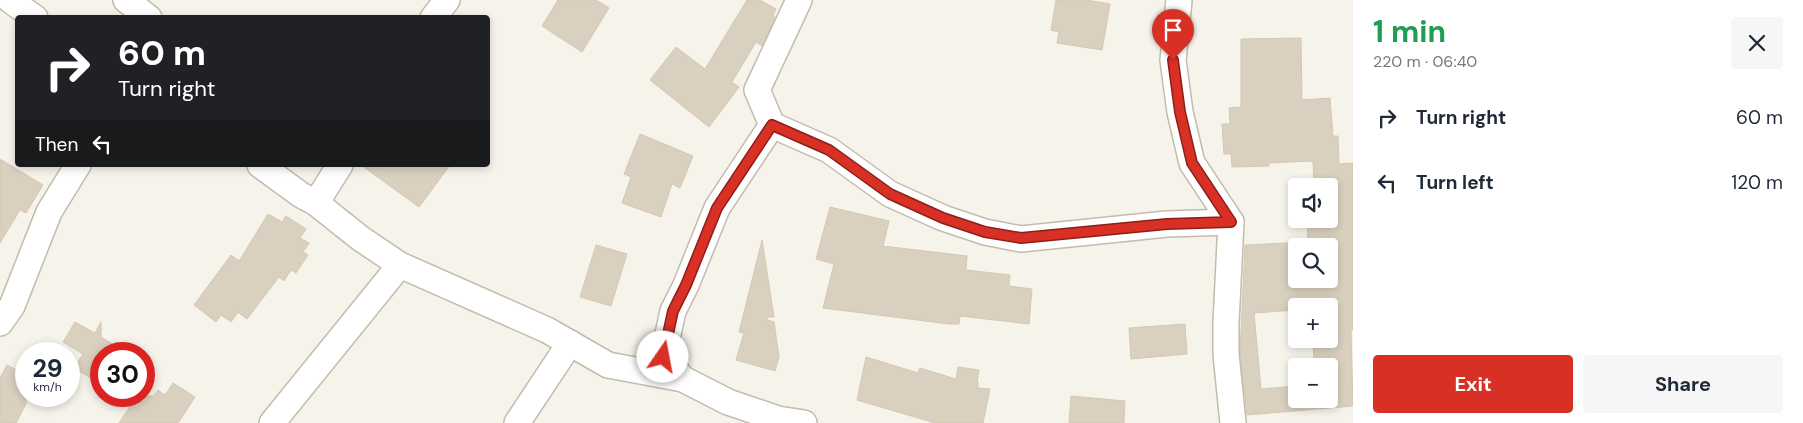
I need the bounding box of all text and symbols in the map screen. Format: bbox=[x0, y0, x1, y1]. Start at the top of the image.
pin bbox=[1152, 9, 1194, 60]
text: 1 min bbox=[1373, 12, 1446, 51]
icon: arrive bbox=[1159, 16, 1187, 44]
button: close bbox=[1731, 17, 1783, 69]
text: 60 m bbox=[118, 30, 206, 76]
icon: right bbox=[35, 35, 100, 100]
text: 220 m · 06:40 bbox=[1373, 51, 1477, 72]
text: Turn right bbox=[118, 74, 215, 103]
icon: right bbox=[1373, 104, 1401, 132]
text: Turn right bbox=[1416, 105, 1506, 130]
text: 60 m bbox=[1736, 105, 1783, 130]
icon: left bbox=[88, 130, 116, 158]
text: Then bbox=[35, 132, 78, 157]
icon: left bbox=[1373, 169, 1401, 197]
text: Turn left bbox=[1416, 170, 1494, 195]
text: 120 m bbox=[1731, 170, 1783, 195]
map controls bbox=[1288, 178, 1338, 408]
button: sound bbox=[1288, 178, 1338, 228]
button: search bbox=[1288, 238, 1338, 288]
button: + bbox=[1288, 298, 1338, 348]
position arrow bbox=[636, 330, 688, 382]
speed limit sign: 30 bbox=[90, 342, 155, 407]
text: 29 bbox=[32, 352, 63, 385]
button: Exit bbox=[1373, 355, 1573, 413]
button: Share bbox=[1583, 355, 1783, 413]
button: − bbox=[1288, 358, 1338, 408]
text: km/h bbox=[33, 379, 62, 395]

